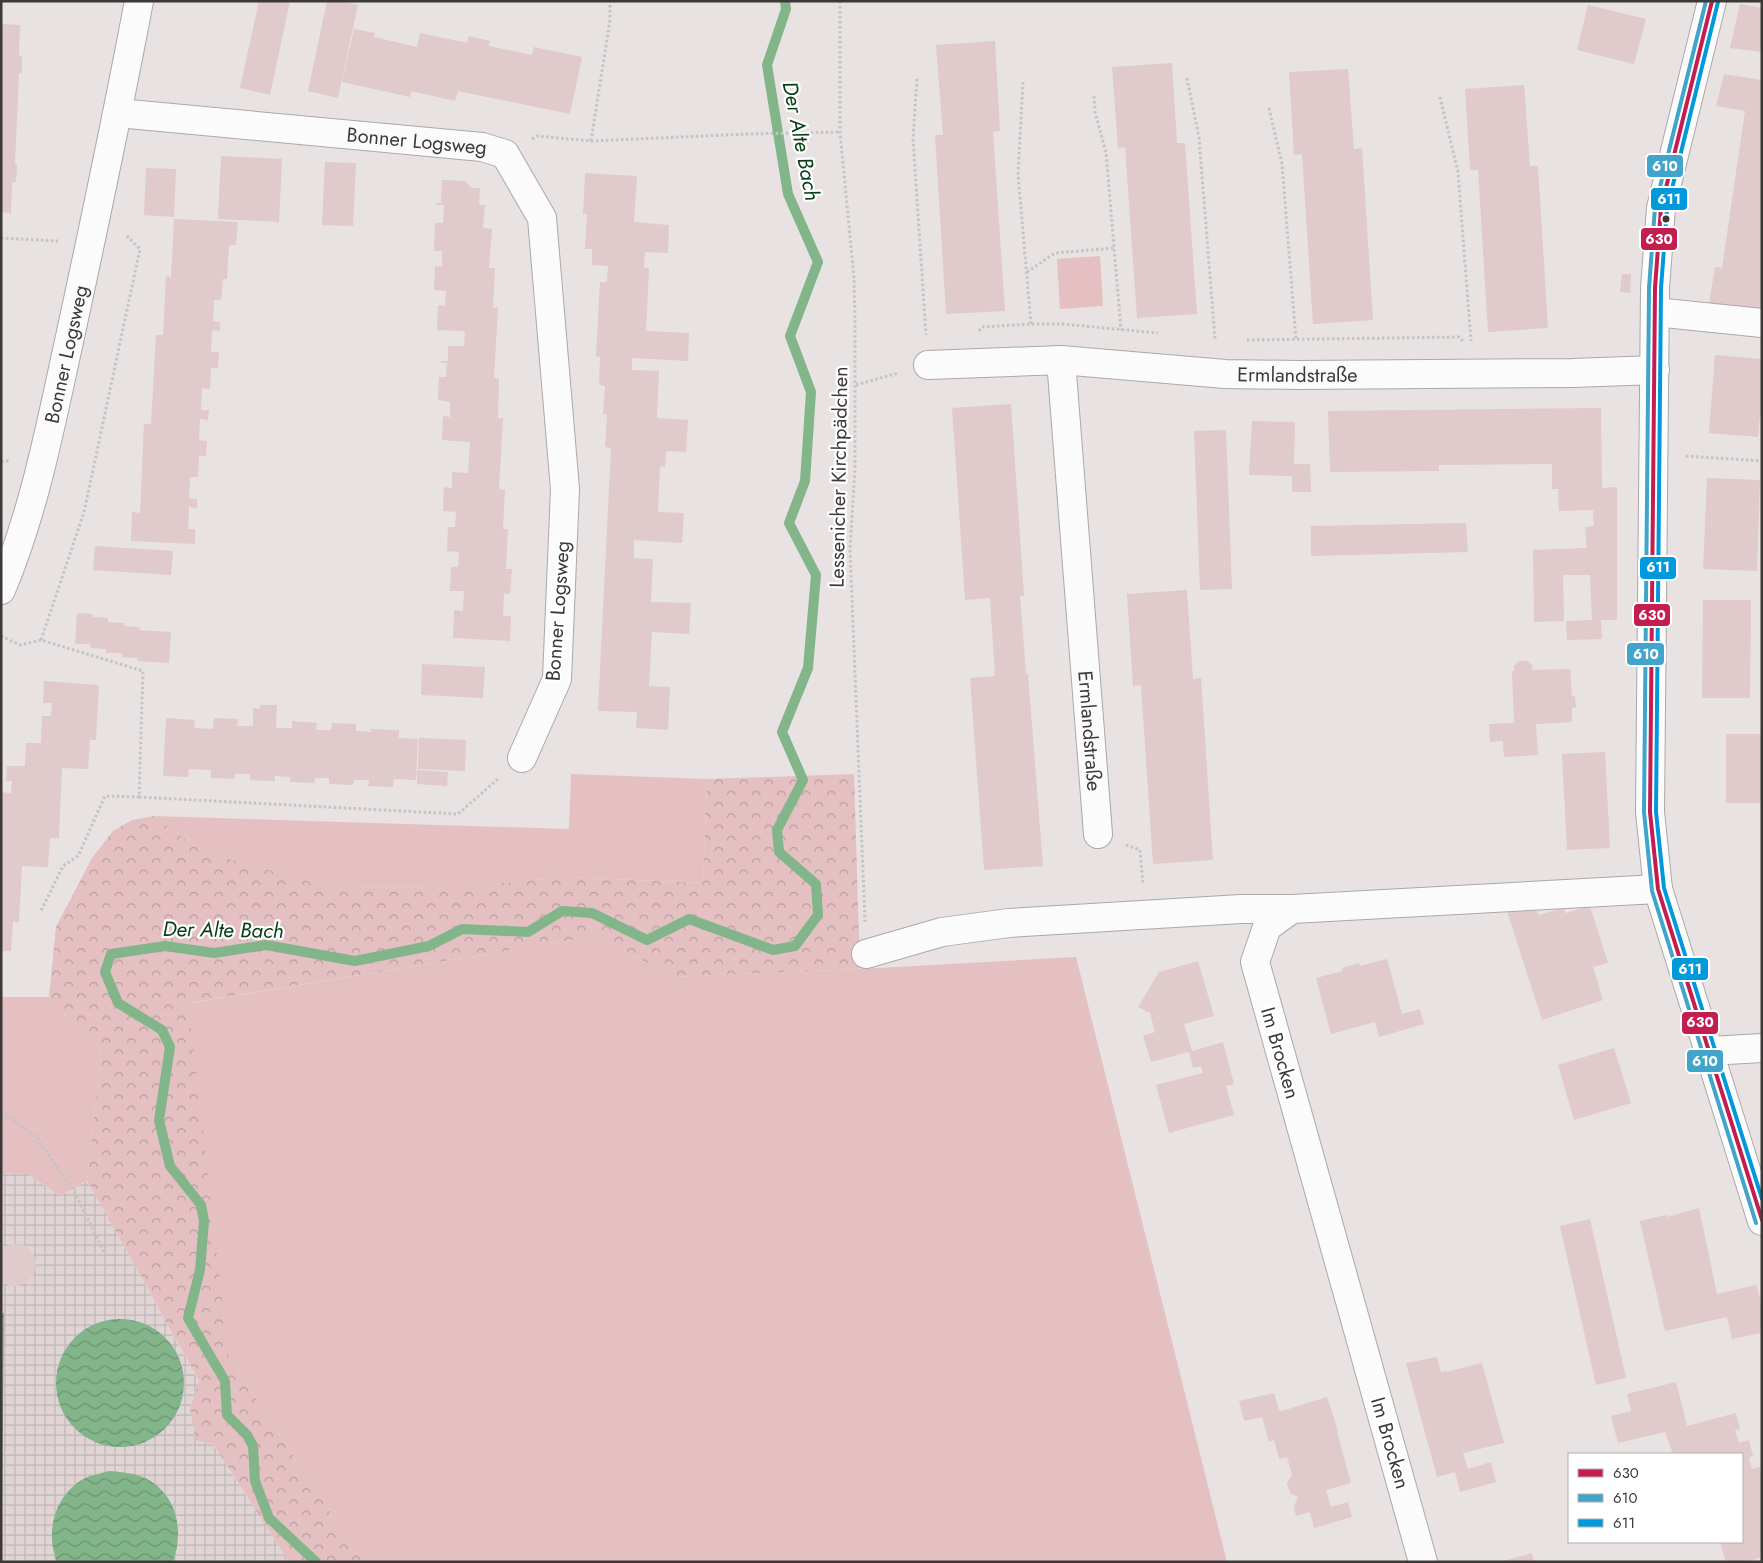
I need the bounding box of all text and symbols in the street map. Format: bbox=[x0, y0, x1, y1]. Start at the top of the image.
water label: Der Alte Bach bbox=[775, 79, 827, 203]
street label: Bonner Logsweg bbox=[345, 120, 488, 162]
line badge: 610 bbox=[1646, 154, 1684, 178]
text: 610 bbox=[1652, 156, 1678, 176]
line badge: 611 bbox=[1650, 187, 1688, 211]
text: 611 bbox=[1657, 189, 1681, 209]
unlabelled marker bbox=[1661, 214, 1671, 224]
line badge: 630 bbox=[1640, 227, 1678, 251]
text: 630 bbox=[1645, 229, 1673, 249]
street label: Bonner Logsweg bbox=[37, 282, 95, 426]
street label: Ermlandstraße bbox=[1237, 360, 1358, 390]
street label: Lessenicher Kirchpädchen bbox=[823, 366, 855, 588]
street label: Bonner Logsweg bbox=[539, 540, 577, 682]
line badge: 611 bbox=[1639, 556, 1677, 580]
text: 611 bbox=[1646, 557, 1670, 577]
line badge: 630 bbox=[1633, 603, 1671, 627]
text: 630 bbox=[1638, 605, 1666, 625]
line badge: 610 bbox=[1626, 642, 1665, 666]
text: 610 bbox=[1633, 644, 1659, 664]
street label: Ermlandstraße bbox=[1071, 670, 1109, 792]
water label: Der Alte Bach bbox=[162, 914, 284, 946]
line badge: 611 bbox=[1671, 957, 1709, 981]
text: 611 bbox=[1678, 959, 1702, 979]
street label: Im Brocken bbox=[1253, 1004, 1307, 1102]
line badge: 630 bbox=[1681, 1011, 1719, 1035]
text: 630 bbox=[1686, 1012, 1714, 1032]
line badge: 610 bbox=[1686, 1049, 1724, 1073]
text: 610 bbox=[1692, 1051, 1718, 1071]
street label: Im Brocken bbox=[1363, 1394, 1417, 1492]
legend bbox=[1568, 1453, 1743, 1543]
text: 630 bbox=[1613, 1462, 1639, 1484]
text: 610 bbox=[1613, 1487, 1637, 1509]
text: 611 bbox=[1613, 1512, 1635, 1534]

